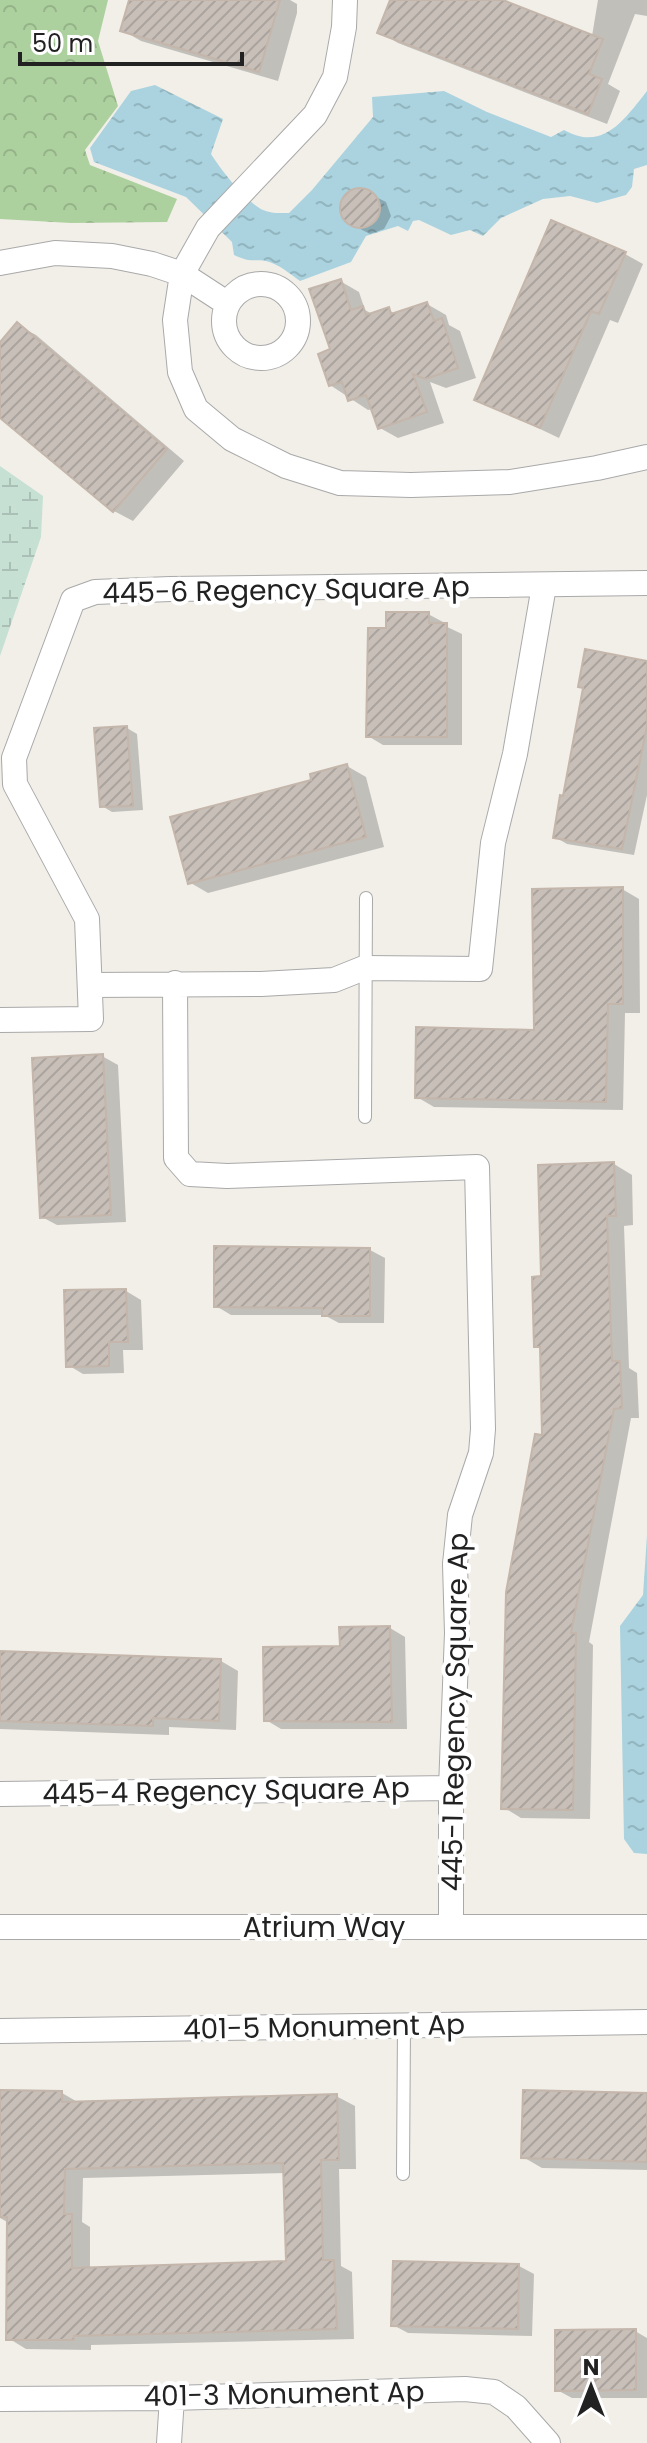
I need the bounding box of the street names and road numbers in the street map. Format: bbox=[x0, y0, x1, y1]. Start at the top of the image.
street label: 445-6 Regency Square Ap bbox=[102, 567, 470, 613]
street label: 445-1 Regency Square Ap bbox=[432, 1532, 478, 1892]
street label: 445-4 Regency Square Ap bbox=[42, 1768, 410, 1814]
street label: Atrium Way bbox=[243, 1908, 406, 1947]
street label: 401-5 Monument Ap bbox=[183, 2005, 465, 2049]
street label: 401-3 Monument Ap bbox=[143, 2372, 425, 2416]

